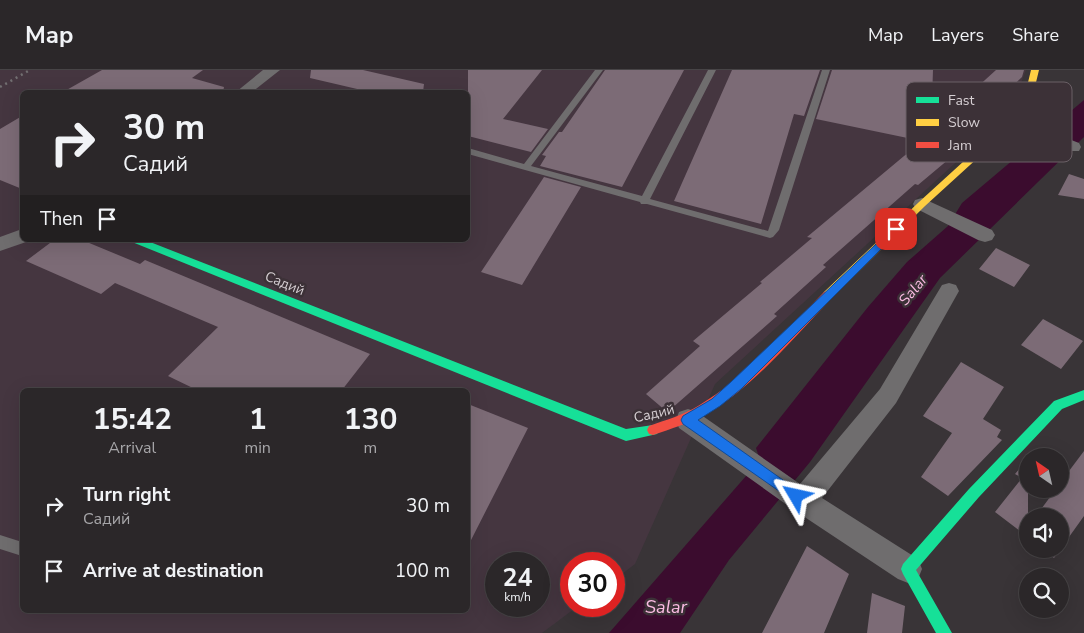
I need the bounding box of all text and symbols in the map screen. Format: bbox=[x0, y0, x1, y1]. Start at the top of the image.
text: Map bbox=[25, 19, 73, 51]
text: Map bbox=[868, 23, 903, 47]
text: Layers bbox=[931, 23, 984, 47]
text: Share bbox=[1012, 23, 1059, 47]
legend bbox=[906, 82, 1072, 162]
text: Fast bbox=[948, 91, 974, 110]
text: 30 m bbox=[123, 104, 205, 151]
icon: right bbox=[40, 110, 105, 175]
text: Slow bbox=[948, 113, 980, 132]
text: Jam bbox=[947, 136, 972, 155]
text: Садий bbox=[123, 149, 188, 179]
icon: arrive bbox=[93, 205, 121, 233]
text: Then bbox=[40, 206, 83, 232]
pin bbox=[875, 208, 917, 250]
icon: arrive bbox=[882, 215, 910, 243]
street label: Садий bbox=[262, 267, 308, 300]
water label: Salar bbox=[894, 270, 932, 310]
text: 15:42 bbox=[93, 399, 172, 440]
text: 1 bbox=[249, 399, 267, 440]
text: 130 bbox=[343, 399, 397, 440]
street label: Садий bbox=[632, 400, 676, 427]
text: Arrival bbox=[108, 437, 156, 459]
text: min bbox=[244, 437, 271, 459]
text: m bbox=[364, 437, 377, 459]
north arrow bbox=[1019, 448, 1069, 498]
map controls bbox=[1019, 448, 1069, 618]
position arrow bbox=[769, 469, 821, 521]
text: Turn right bbox=[83, 482, 170, 508]
icon: right bbox=[40, 492, 68, 520]
text: 30 m bbox=[406, 493, 450, 519]
text: Садий bbox=[83, 508, 130, 530]
button: sound bbox=[1019, 508, 1069, 558]
speed limit sign: 30 bbox=[560, 552, 625, 617]
icon: arrive bbox=[40, 557, 68, 585]
text: Arrive at destination bbox=[83, 558, 264, 584]
text: 100 m bbox=[395, 558, 450, 584]
text: 24 bbox=[502, 561, 533, 595]
button: search bbox=[1019, 568, 1069, 618]
text: km/h bbox=[504, 589, 531, 605]
water label: Salar bbox=[645, 595, 688, 619]

